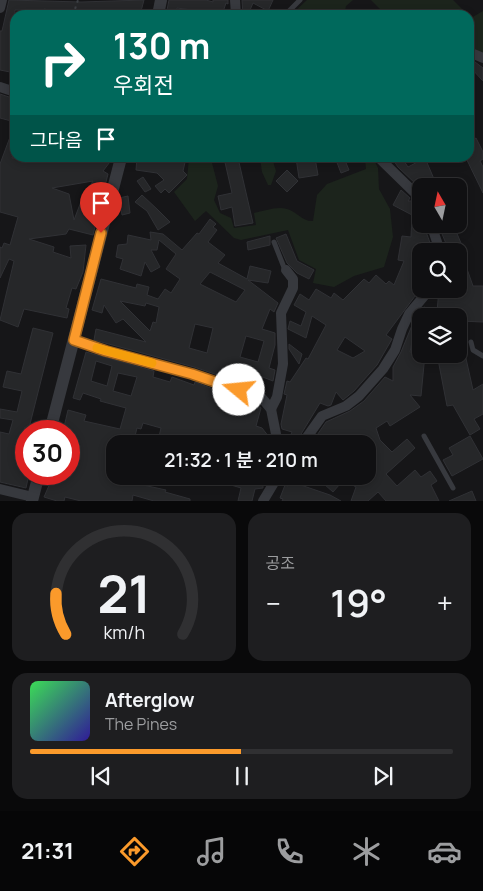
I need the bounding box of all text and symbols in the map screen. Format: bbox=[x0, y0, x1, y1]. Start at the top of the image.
text: 130 m bbox=[113, 22, 210, 70]
icon: right bbox=[30, 30, 95, 95]
text: 우회전 bbox=[113, 70, 174, 100]
icon: arrive bbox=[92, 125, 120, 153]
text: 그다음 bbox=[30, 127, 82, 153]
north arrow bbox=[412, 178, 468, 232]
map controls bbox=[412, 178, 467, 363]
pin bbox=[80, 182, 122, 233]
icon: arrive bbox=[87, 189, 115, 217]
button: search bbox=[412, 243, 467, 298]
button: layers bbox=[412, 308, 467, 363]
position arrow bbox=[212, 363, 264, 415]
speed limit sign: 30 bbox=[15, 420, 80, 485]
text: 21:32 · 1 분 · 210 m bbox=[164, 447, 318, 473]
text: 공조 bbox=[266, 552, 295, 574]
text: 21 bbox=[97, 558, 151, 629]
text: 19° bbox=[330, 576, 387, 628]
text: − bbox=[266, 584, 281, 622]
text: + bbox=[437, 584, 453, 622]
text: km/h bbox=[103, 620, 145, 644]
text: Afterglow bbox=[105, 687, 194, 713]
text: The Pines bbox=[105, 713, 177, 735]
icon: previous bbox=[87, 762, 115, 790]
icon: pause bbox=[228, 762, 256, 790]
icon: next bbox=[369, 762, 397, 790]
icon: directions bbox=[117, 834, 152, 869]
icon: music bbox=[194, 834, 229, 869]
icon: phone bbox=[272, 834, 307, 869]
icon: climate bbox=[349, 834, 384, 869]
icon: car bbox=[427, 834, 462, 869]
text: 21:31 bbox=[21, 836, 74, 866]

